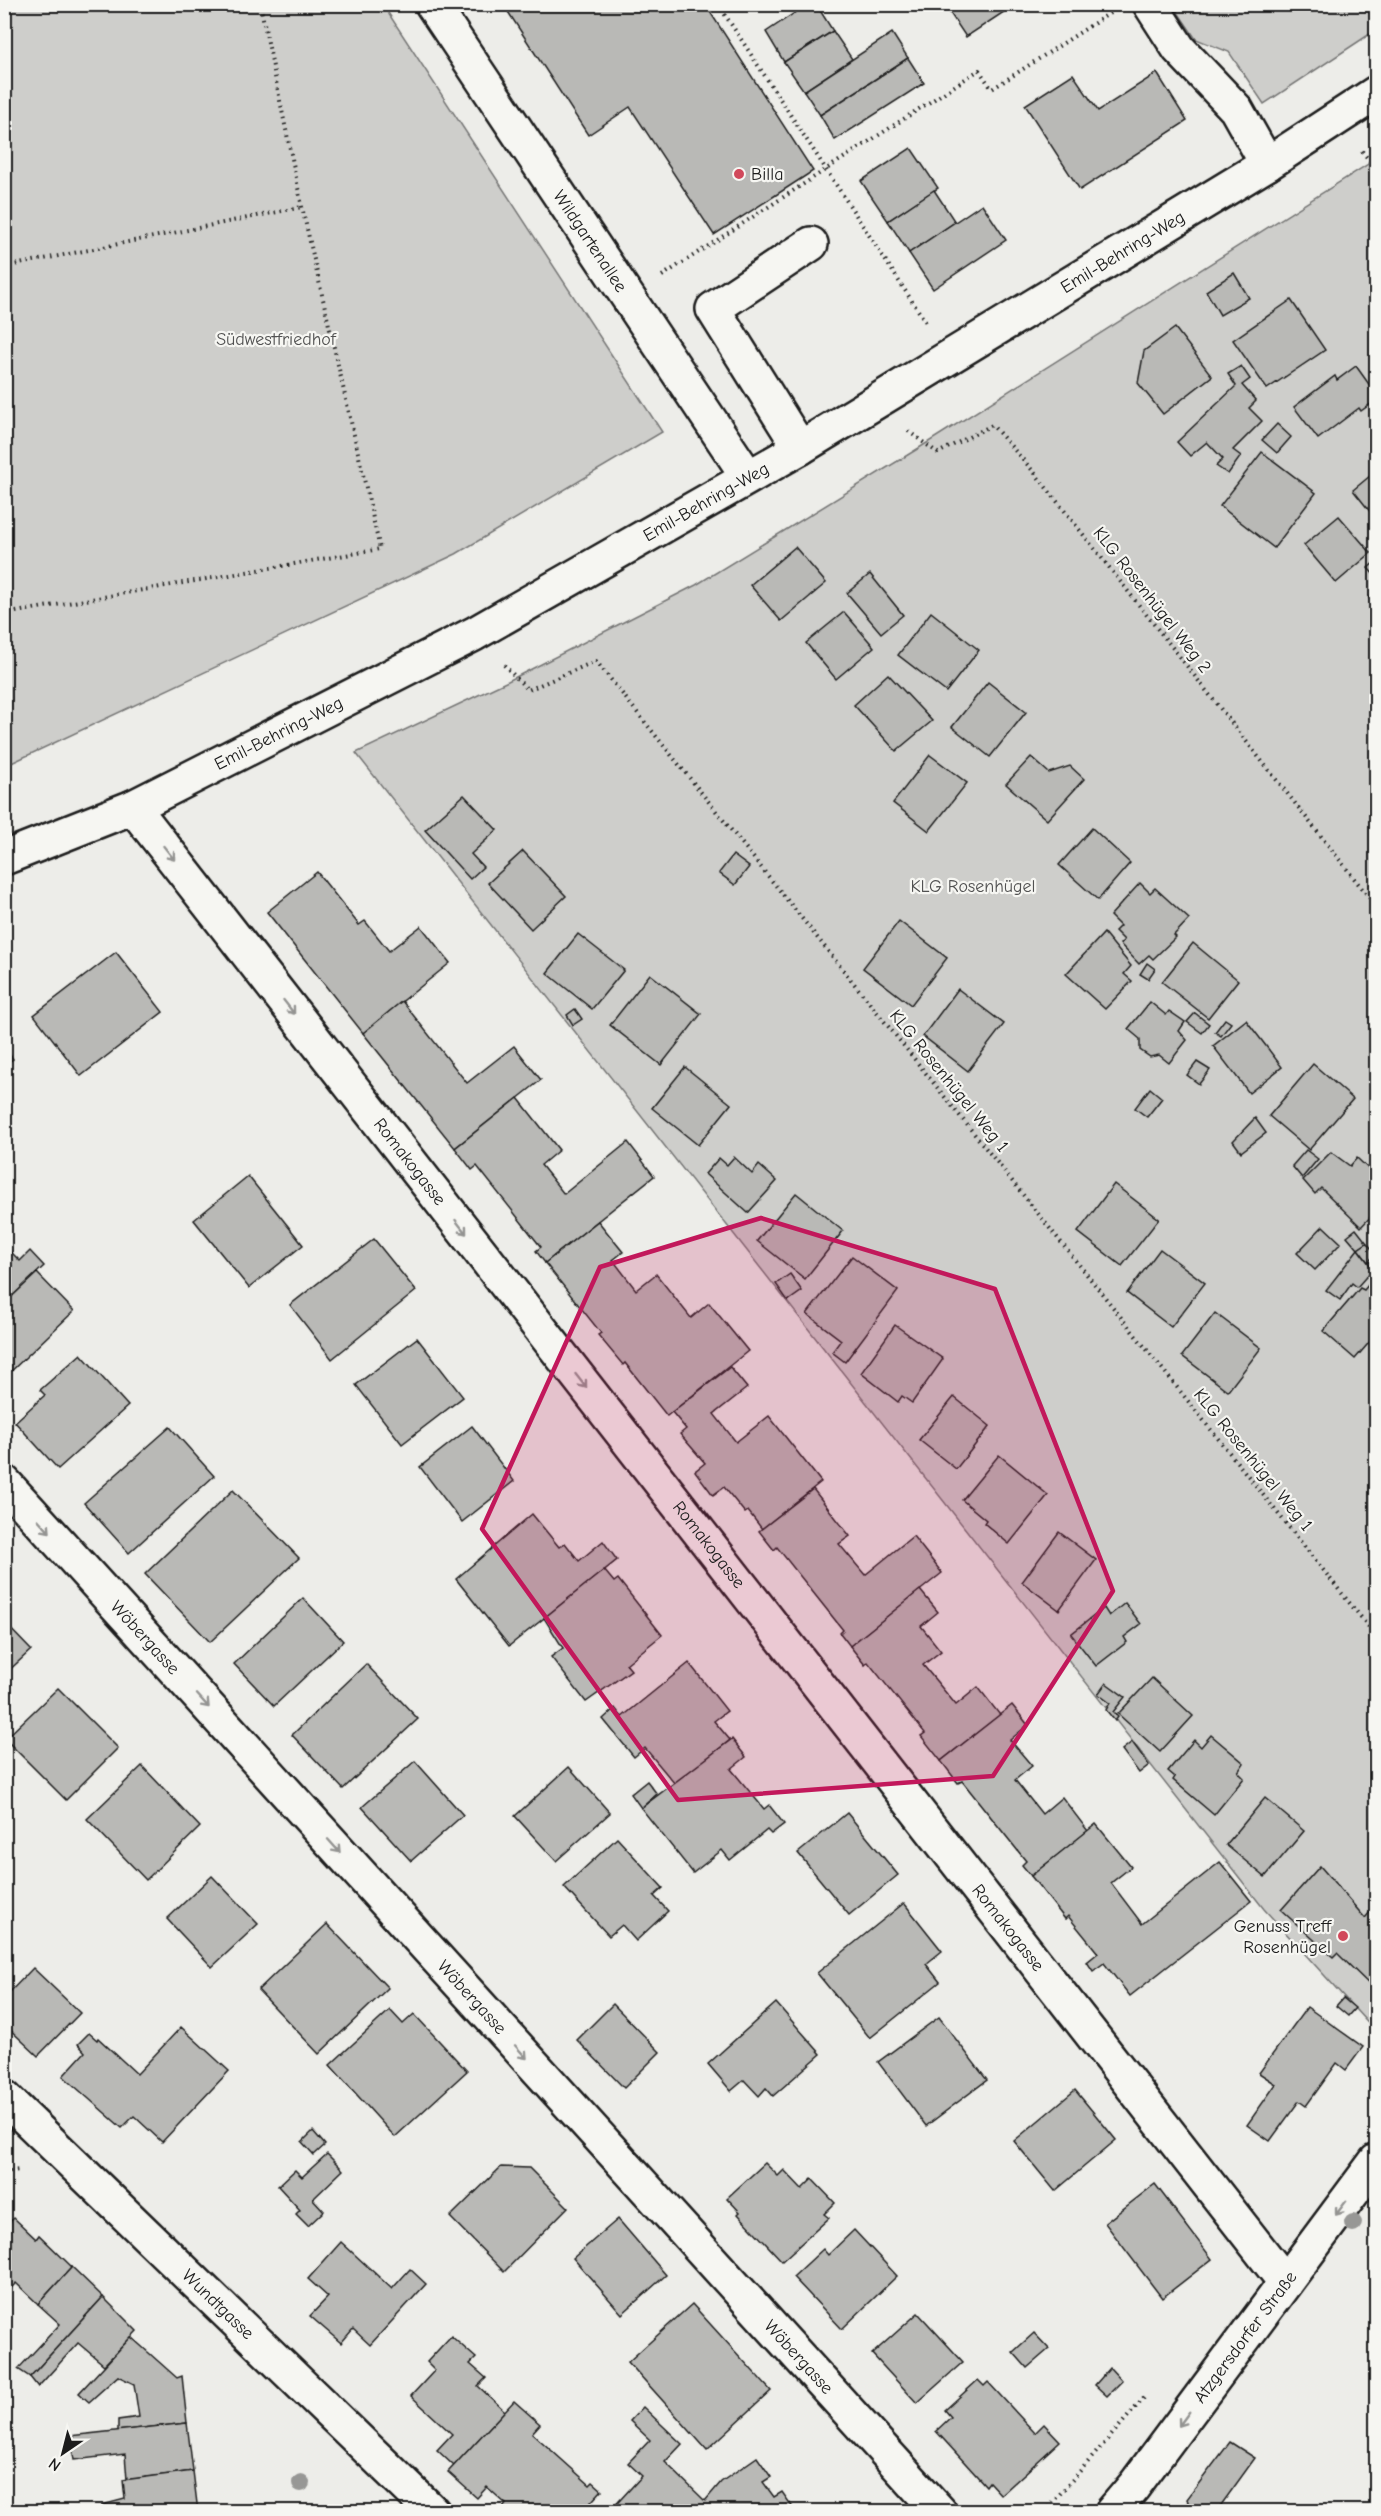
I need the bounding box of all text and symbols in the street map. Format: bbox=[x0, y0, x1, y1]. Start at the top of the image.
place label: Billa bbox=[751, 164, 783, 185]
marker: Billa bbox=[732, 167, 746, 181]
street label: Wildgartenallee bbox=[549, 186, 632, 296]
street label: Emil-Behring-Weg bbox=[1057, 206, 1188, 298]
park label: Südwestfriedhof bbox=[216, 329, 337, 350]
street label: Emil-Behring-Weg bbox=[639, 458, 772, 546]
street label: KLG Rosenhügel Weg 2 bbox=[1088, 523, 1216, 677]
street label: Emil-Behring-Weg bbox=[211, 692, 346, 774]
one-way arrow bbox=[162, 845, 175, 861]
park label: KLG Rosenhügel bbox=[910, 876, 1036, 897]
one-way arrow bbox=[282, 999, 295, 1015]
street label: KLG Rosenhügel Weg 1 bbox=[885, 1006, 1013, 1156]
street label: Romakogasse bbox=[369, 1114, 451, 1209]
one-way arrow bbox=[454, 1219, 467, 1235]
one-way arrow bbox=[574, 1372, 587, 1388]
street label: KLG Rosenhügel Weg 1 bbox=[1189, 1385, 1317, 1535]
street label: Romakogasse bbox=[669, 1497, 750, 1592]
one-way arrow bbox=[37, 1518, 51, 1533]
street label: Wöbergasse bbox=[106, 1596, 184, 1679]
one-way arrow bbox=[196, 1693, 210, 1708]
one-way arrow bbox=[327, 1838, 341, 1853]
street label: Romakogasse bbox=[968, 1880, 1049, 1976]
place label: Genuss Treff Rosenhügel bbox=[1234, 1916, 1332, 1958]
marker: Genuss Treff Rosenhügel bbox=[1336, 1929, 1350, 1943]
street label: Wöbergasse bbox=[433, 1956, 511, 2038]
one-way arrow bbox=[514, 2045, 528, 2060]
one-way arrow bbox=[1335, 2199, 1348, 2215]
street label: Wundtgasse bbox=[178, 2265, 258, 2344]
street label: Atzgersdorfer Straße bbox=[1189, 2267, 1301, 2407]
street label: Wöbergasse bbox=[760, 2315, 838, 2398]
one-way arrow bbox=[1177, 2410, 1190, 2426]
north arrow bbox=[33, 2423, 93, 2483]
text: N bbox=[46, 2454, 64, 2475]

